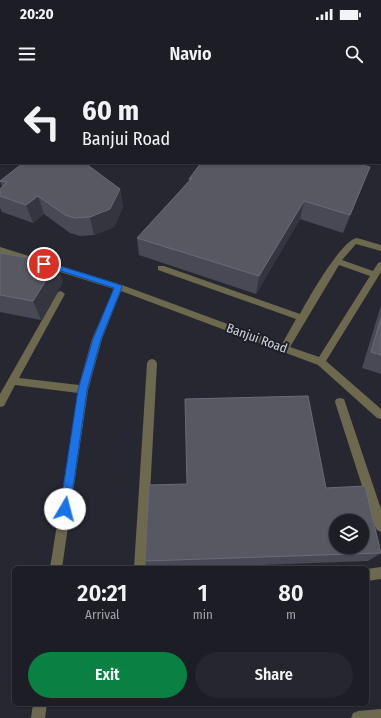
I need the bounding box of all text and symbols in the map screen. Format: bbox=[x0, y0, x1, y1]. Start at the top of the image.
text: 20:20 bbox=[20, 5, 54, 23]
icon: menu bbox=[16, 43, 38, 65]
text: Navio bbox=[169, 43, 212, 65]
icon: search bbox=[343, 43, 365, 65]
text: 60 m bbox=[82, 94, 139, 127]
icon: left bbox=[16, 96, 68, 148]
text: Banjui Road bbox=[82, 128, 170, 150]
pin bbox=[27, 247, 61, 281]
icon: arrive bbox=[33, 253, 55, 275]
street label: Banjui Road bbox=[225, 320, 289, 356]
position arrow bbox=[44, 488, 86, 530]
map controls bbox=[329, 514, 369, 554]
button: layers bbox=[329, 514, 369, 554]
text: 20:21 bbox=[77, 579, 127, 607]
text: 1 bbox=[198, 579, 208, 607]
text: 80 bbox=[278, 579, 304, 607]
text: Arrival bbox=[85, 607, 120, 622]
text: min bbox=[193, 607, 213, 622]
text: m bbox=[286, 607, 296, 622]
button: Exit bbox=[28, 652, 187, 698]
button: Share bbox=[195, 652, 353, 698]

